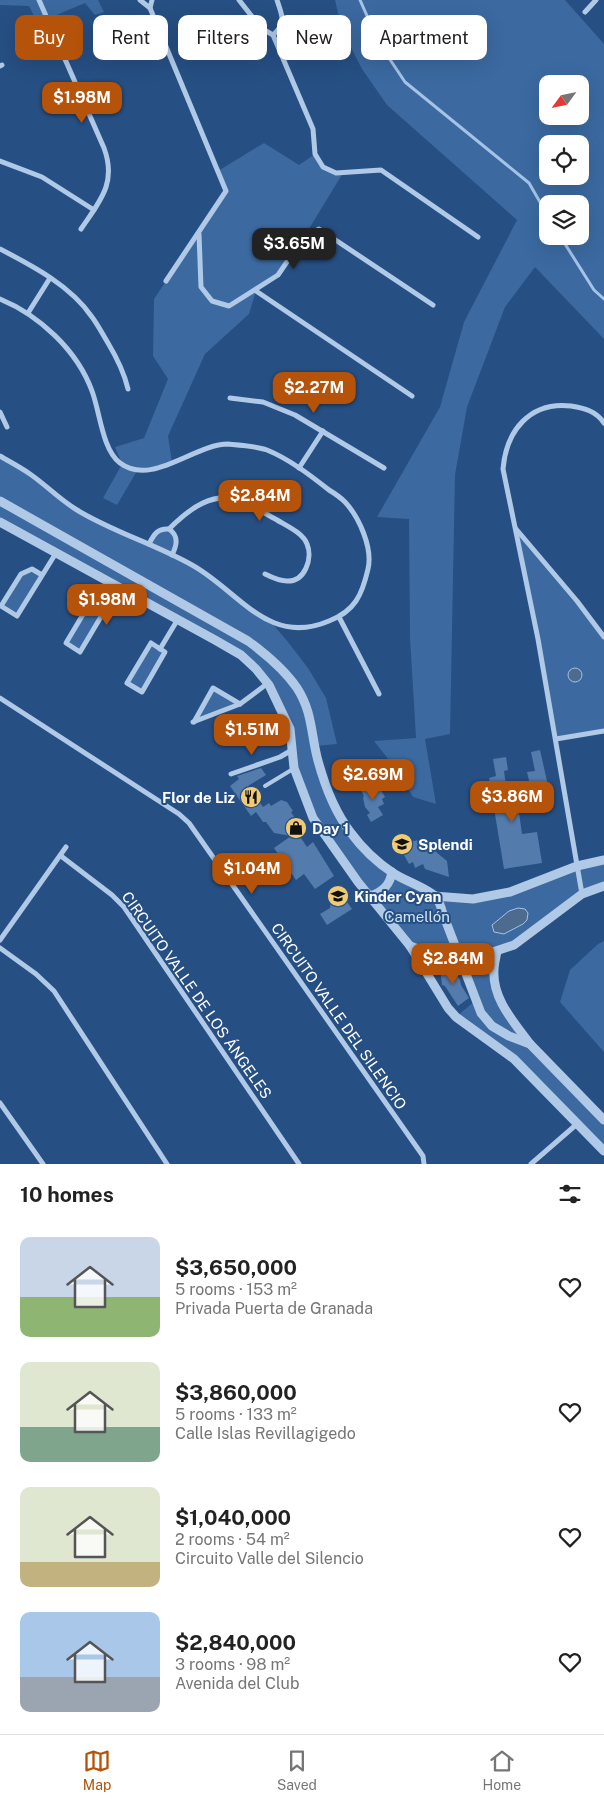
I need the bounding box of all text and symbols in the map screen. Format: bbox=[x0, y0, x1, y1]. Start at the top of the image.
chip: Buy bbox=[15, 15, 83, 60]
chip: Rent bbox=[93, 15, 168, 60]
chip: Filters bbox=[178, 15, 267, 60]
chip: New bbox=[277, 15, 351, 60]
chip: Apartment bbox=[361, 15, 487, 60]
north arrow bbox=[539, 75, 589, 125]
map controls bbox=[539, 75, 589, 245]
pin: $1.98M bbox=[41, 82, 123, 124]
text: $1.98M bbox=[53, 88, 111, 107]
button: locate bbox=[539, 135, 589, 185]
button: layers bbox=[539, 195, 589, 245]
pin: $3.65M bbox=[253, 228, 335, 270]
text: $3.65M bbox=[263, 234, 325, 253]
pin: $2.27M bbox=[273, 372, 355, 414]
text: $2.27M bbox=[284, 378, 344, 397]
pin: $2.84M bbox=[219, 480, 301, 522]
text: $2.84M bbox=[229, 486, 291, 505]
pin: $1.98M bbox=[66, 584, 148, 626]
text: $1.98M bbox=[78, 590, 136, 609]
pin: $1.51M bbox=[211, 714, 293, 756]
text: $1.51M bbox=[225, 720, 279, 739]
pin: $2.69M bbox=[332, 758, 414, 801]
text: $2.69M bbox=[342, 765, 404, 784]
pin: $3.86M bbox=[471, 780, 553, 823]
restaurant icon: Flor de Liz bbox=[239, 785, 263, 809]
text: $3.86M bbox=[481, 787, 543, 806]
place label: Flor de Liz bbox=[162, 789, 235, 806]
shop icon: Day 1 bbox=[284, 816, 308, 840]
place label: Day 1 bbox=[312, 820, 349, 837]
school or university icon: Splendi bbox=[390, 832, 414, 856]
place label: Splendi bbox=[418, 836, 473, 853]
pin: $1.04M bbox=[211, 852, 293, 895]
text: $1.04M bbox=[223, 859, 281, 878]
school or university icon: Kinder Cyan bbox=[326, 884, 350, 908]
street label: CIRCUITO VALLE DE LOS ÁNGELES bbox=[119, 888, 275, 1102]
place label: Kinder Cyan bbox=[354, 888, 441, 905]
park label: Camellón bbox=[384, 908, 450, 925]
street label: CIRCUITO VALLE DEL SILENCIO bbox=[268, 920, 410, 1112]
pin: $2.84M bbox=[412, 942, 494, 985]
text: $2.84M bbox=[422, 949, 484, 968]
icon: filters bbox=[556, 1180, 584, 1208]
text: 10 homes bbox=[20, 1182, 114, 1207]
text: $3,650,000 bbox=[175, 1255, 297, 1280]
icon: home bbox=[60, 1257, 120, 1317]
icon: heart bbox=[556, 1273, 584, 1301]
text: 5 rooms · 153 m² bbox=[175, 1280, 297, 1299]
text: Privada Puerta de Granada bbox=[175, 1299, 373, 1318]
text: $3,860,000 bbox=[175, 1380, 297, 1405]
icon: home bbox=[60, 1382, 120, 1442]
icon: heart bbox=[556, 1398, 584, 1426]
text: 5 rooms · 133 m² bbox=[175, 1405, 297, 1424]
text: Calle Islas Revillagigedo bbox=[175, 1424, 356, 1443]
text: $1,040,000 bbox=[175, 1505, 291, 1530]
icon: home bbox=[60, 1507, 120, 1567]
icon: heart bbox=[556, 1523, 584, 1551]
text: 2 rooms · 54 m² bbox=[175, 1530, 290, 1549]
text: Circuito Valle del Silencio bbox=[175, 1549, 364, 1568]
text: $2,840,000 bbox=[175, 1630, 296, 1655]
icon: home bbox=[60, 1632, 120, 1692]
icon: heart bbox=[556, 1648, 584, 1676]
text: 3 rooms · 98 m² bbox=[175, 1655, 290, 1674]
text: Avenida del Club bbox=[175, 1674, 300, 1693]
tab: Map bbox=[83, 1747, 111, 1793]
tab: Saved bbox=[277, 1747, 317, 1793]
tab: Home bbox=[483, 1747, 521, 1793]

